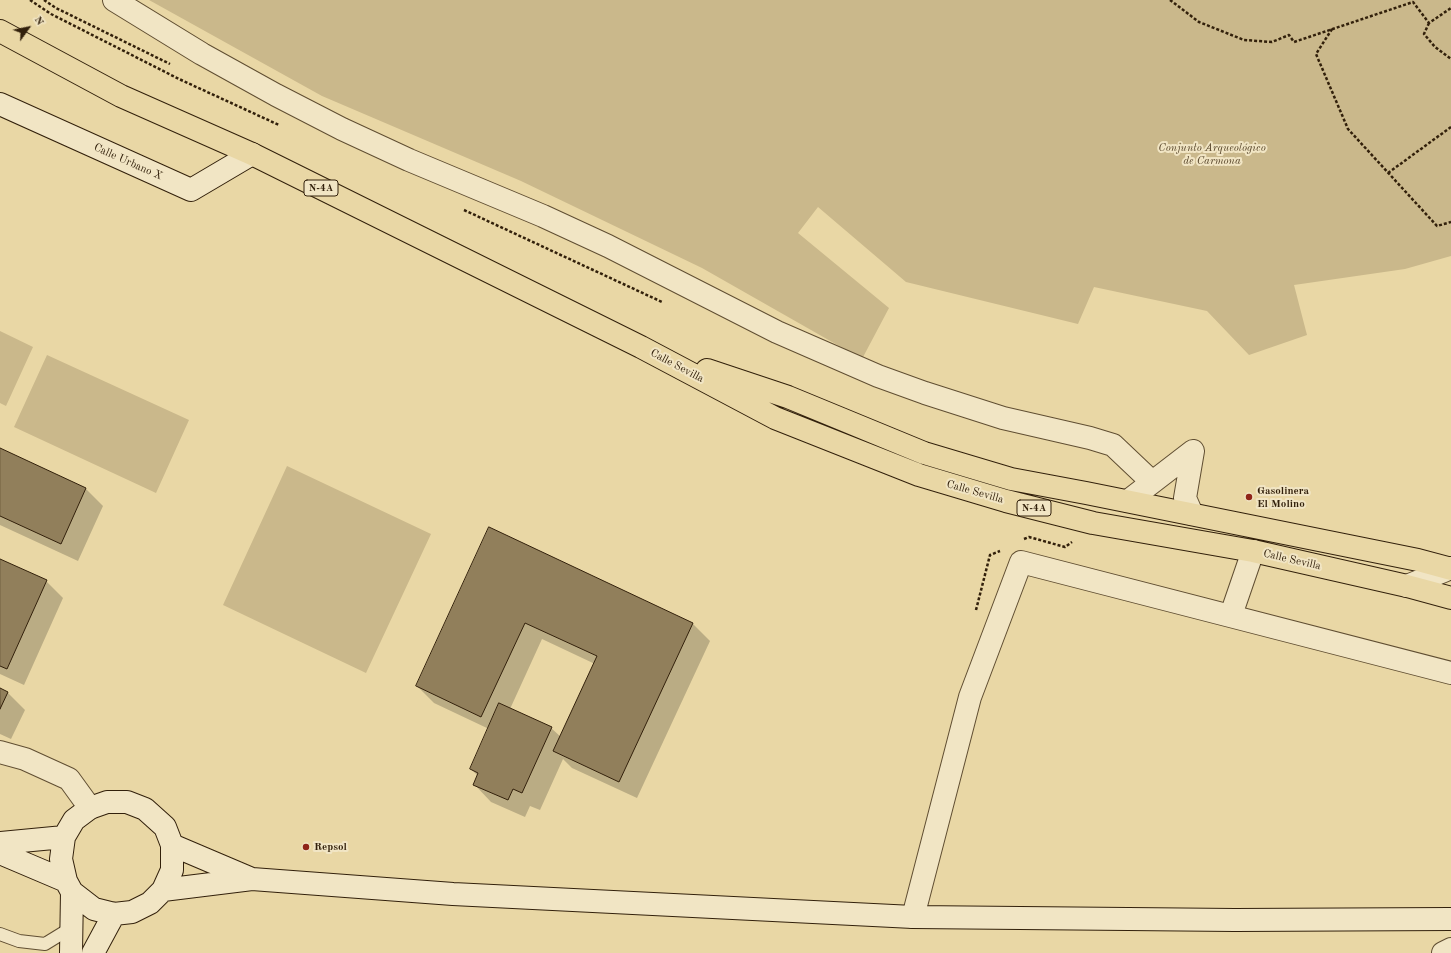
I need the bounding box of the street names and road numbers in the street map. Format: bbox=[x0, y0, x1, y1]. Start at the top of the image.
street label: Calle Urbano X bbox=[92, 141, 164, 183]
road number: N-4A bbox=[304, 180, 338, 196]
street label: Calle Sevilla bbox=[648, 346, 706, 386]
street label: Calle Sevilla bbox=[945, 478, 1005, 506]
road number: N-4A bbox=[1017, 500, 1051, 516]
street label: Calle Sevilla bbox=[1262, 547, 1322, 573]

